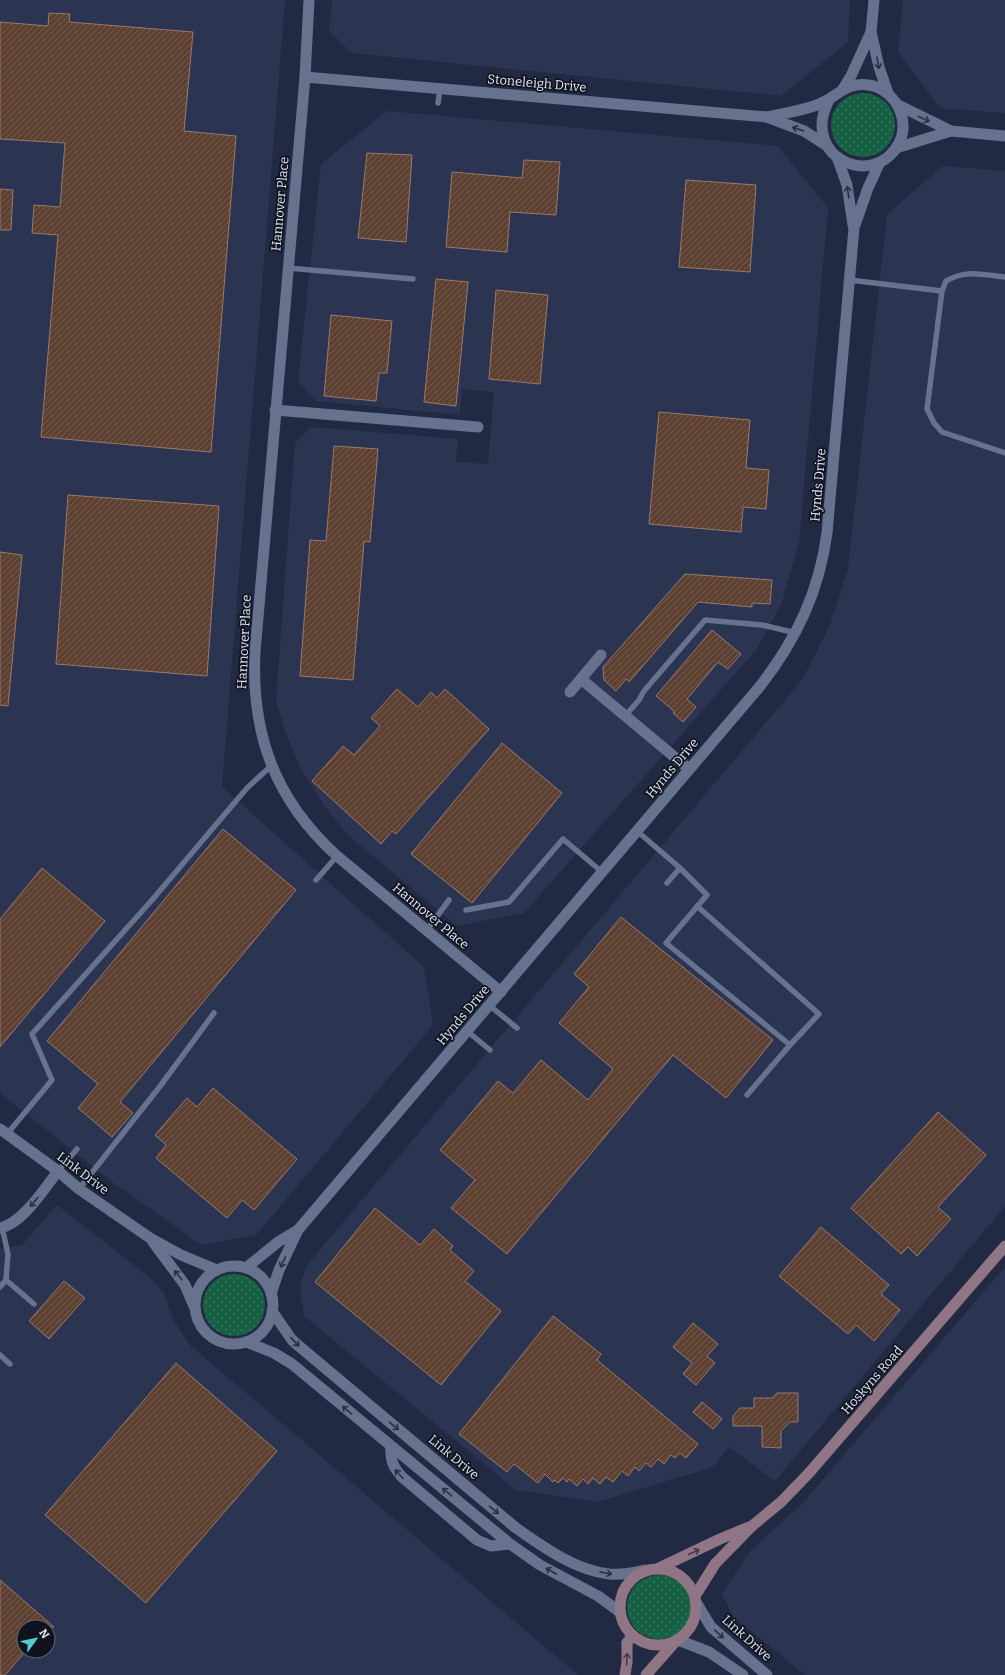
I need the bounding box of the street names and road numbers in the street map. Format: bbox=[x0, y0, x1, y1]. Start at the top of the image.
street label: Stoneleigh Drive bbox=[487, 71, 587, 95]
street label: Hannover Place bbox=[268, 156, 292, 252]
street label: Hynds Drive bbox=[807, 448, 829, 522]
street label: Hannover Place bbox=[234, 594, 254, 690]
street label: Hynds Drive bbox=[643, 735, 701, 801]
street label: Hannover Place bbox=[390, 880, 472, 952]
street label: Hynds Drive bbox=[434, 982, 492, 1048]
street label: Link Drive bbox=[54, 1149, 112, 1197]
street label: Hoskyns Road bbox=[838, 1343, 906, 1417]
street label: Link Drive bbox=[426, 1432, 482, 1482]
street label: Link Drive bbox=[719, 1612, 775, 1664]

